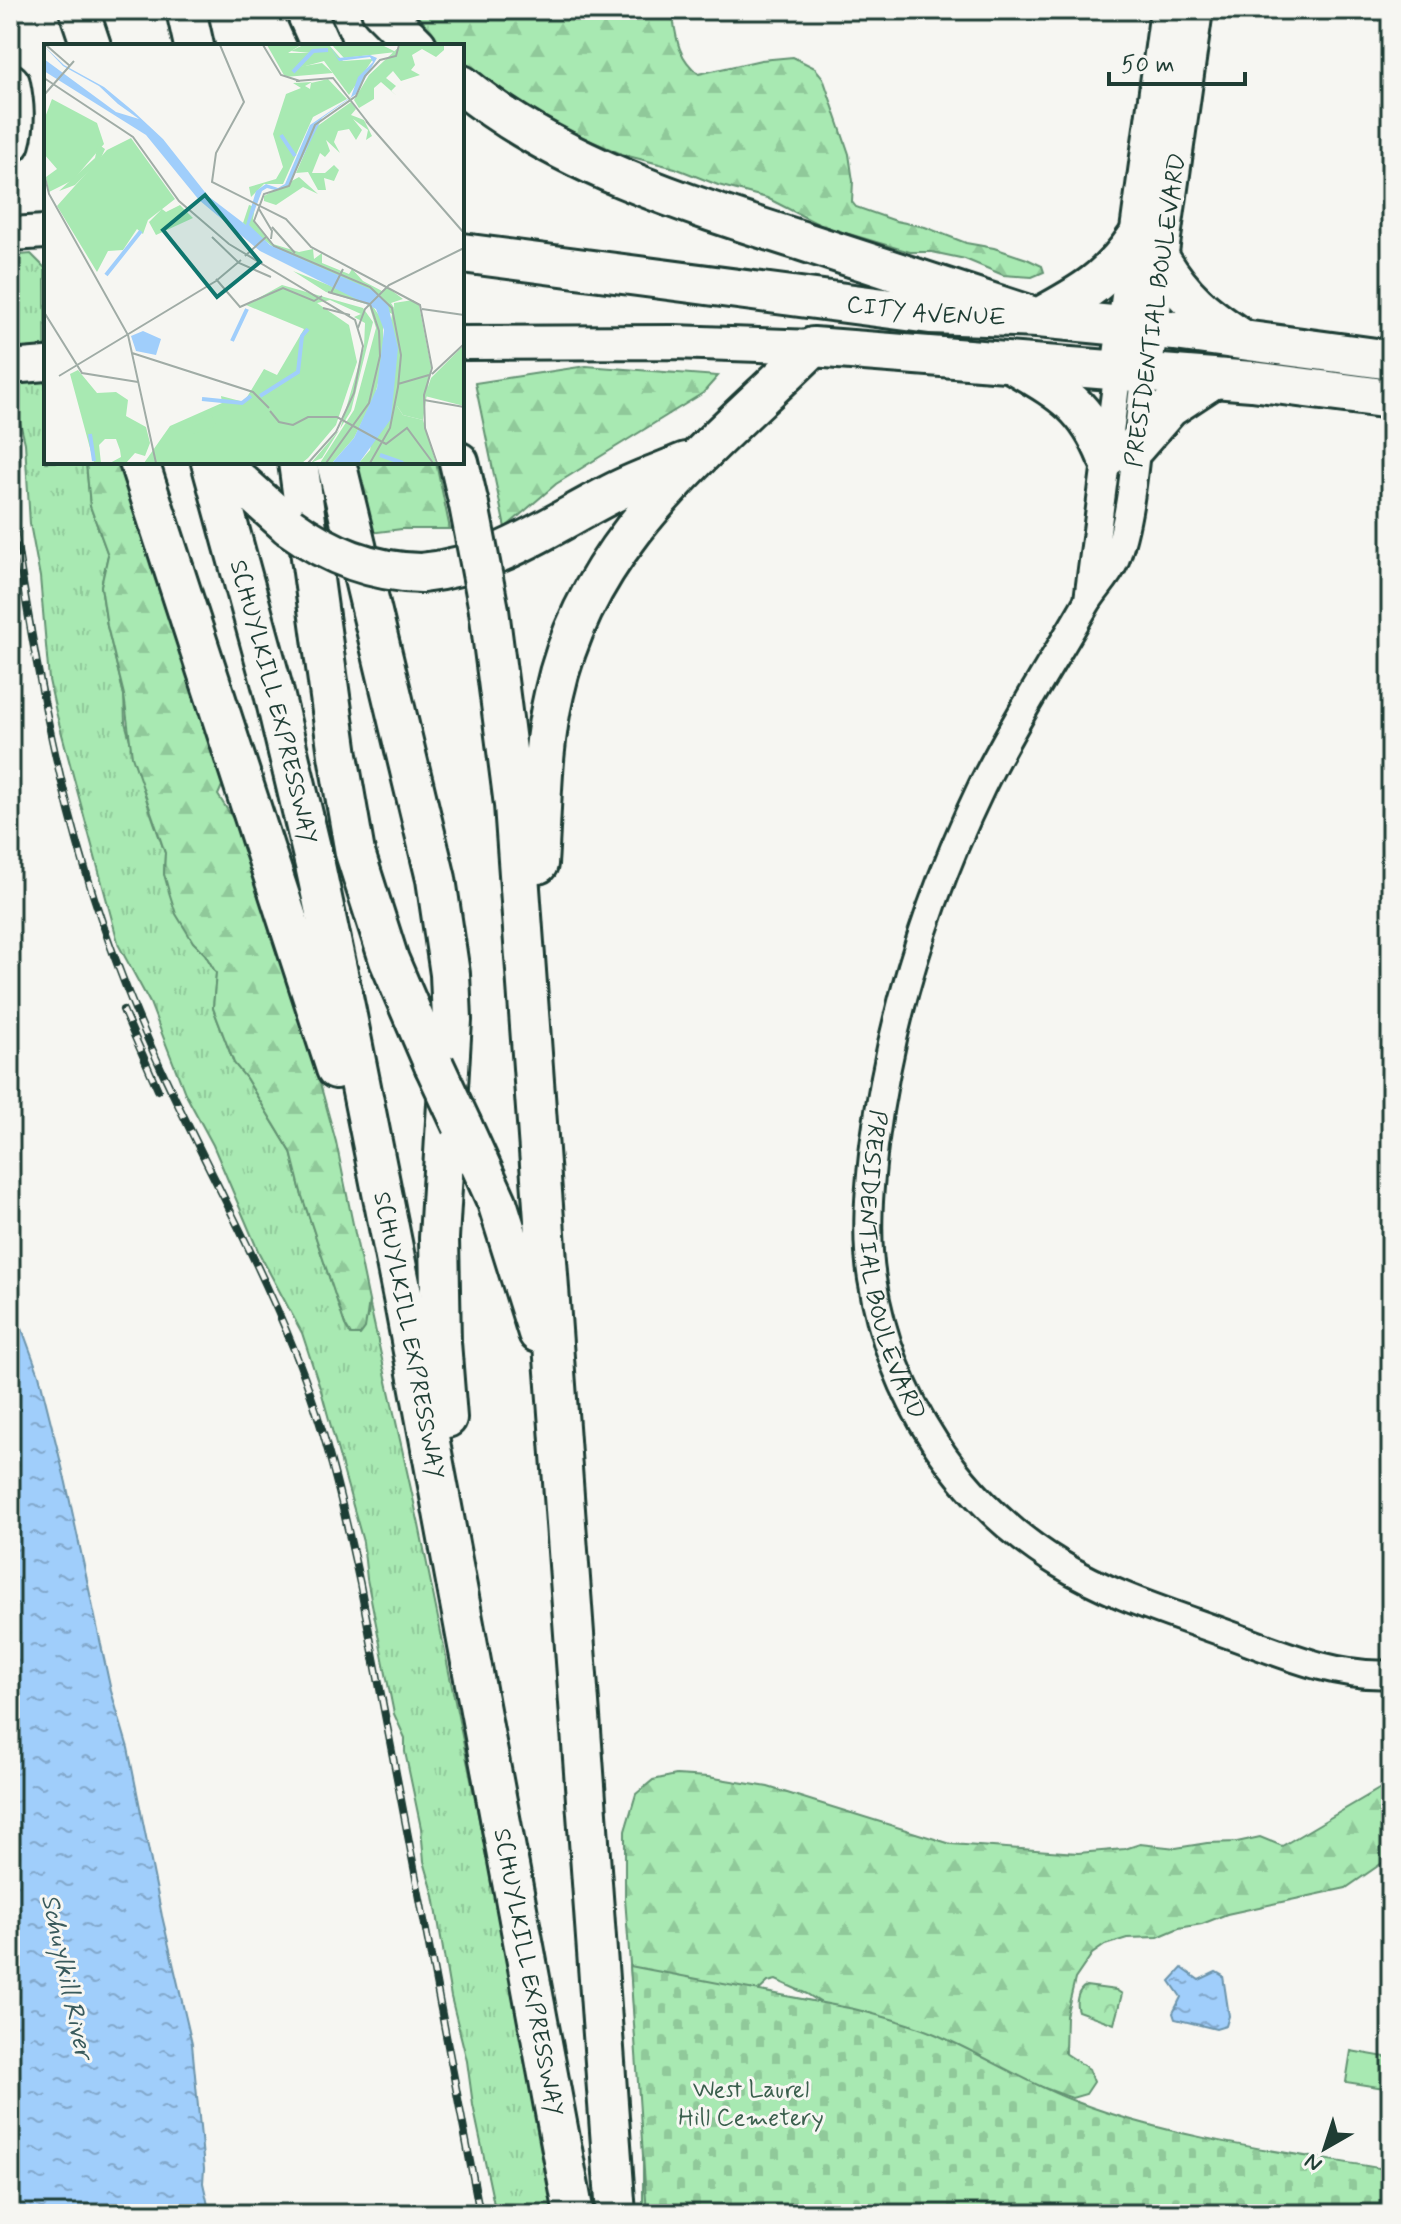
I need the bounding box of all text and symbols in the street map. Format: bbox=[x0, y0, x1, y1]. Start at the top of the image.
scale bar bbox=[1109, 36, 1245, 86]
inset map bbox=[44, 44, 464, 464]
text: 50 m bbox=[1121, 50, 1175, 81]
street label: PRESIDENTIAL BOULEVARD bbox=[1119, 151, 1194, 469]
street label: CITY AVENUE bbox=[845, 289, 1006, 334]
street label: SCHUYLKILL EXPRESSWAY bbox=[221, 557, 323, 847]
street label: PRESIDENTIAL BOULEVARD bbox=[851, 1107, 932, 1426]
street label: SCHUYLKILL EXPRESSWAY bbox=[365, 1189, 451, 1482]
street label: SCHUYLKILL EXPRESSWAY bbox=[485, 1826, 569, 2119]
water label: Schuylkill River bbox=[32, 1891, 101, 2065]
park label: West Laurel Hill Cemetery bbox=[678, 2075, 824, 2134]
north arrow bbox=[1285, 2108, 1365, 2188]
text: N bbox=[1299, 2146, 1328, 2177]

